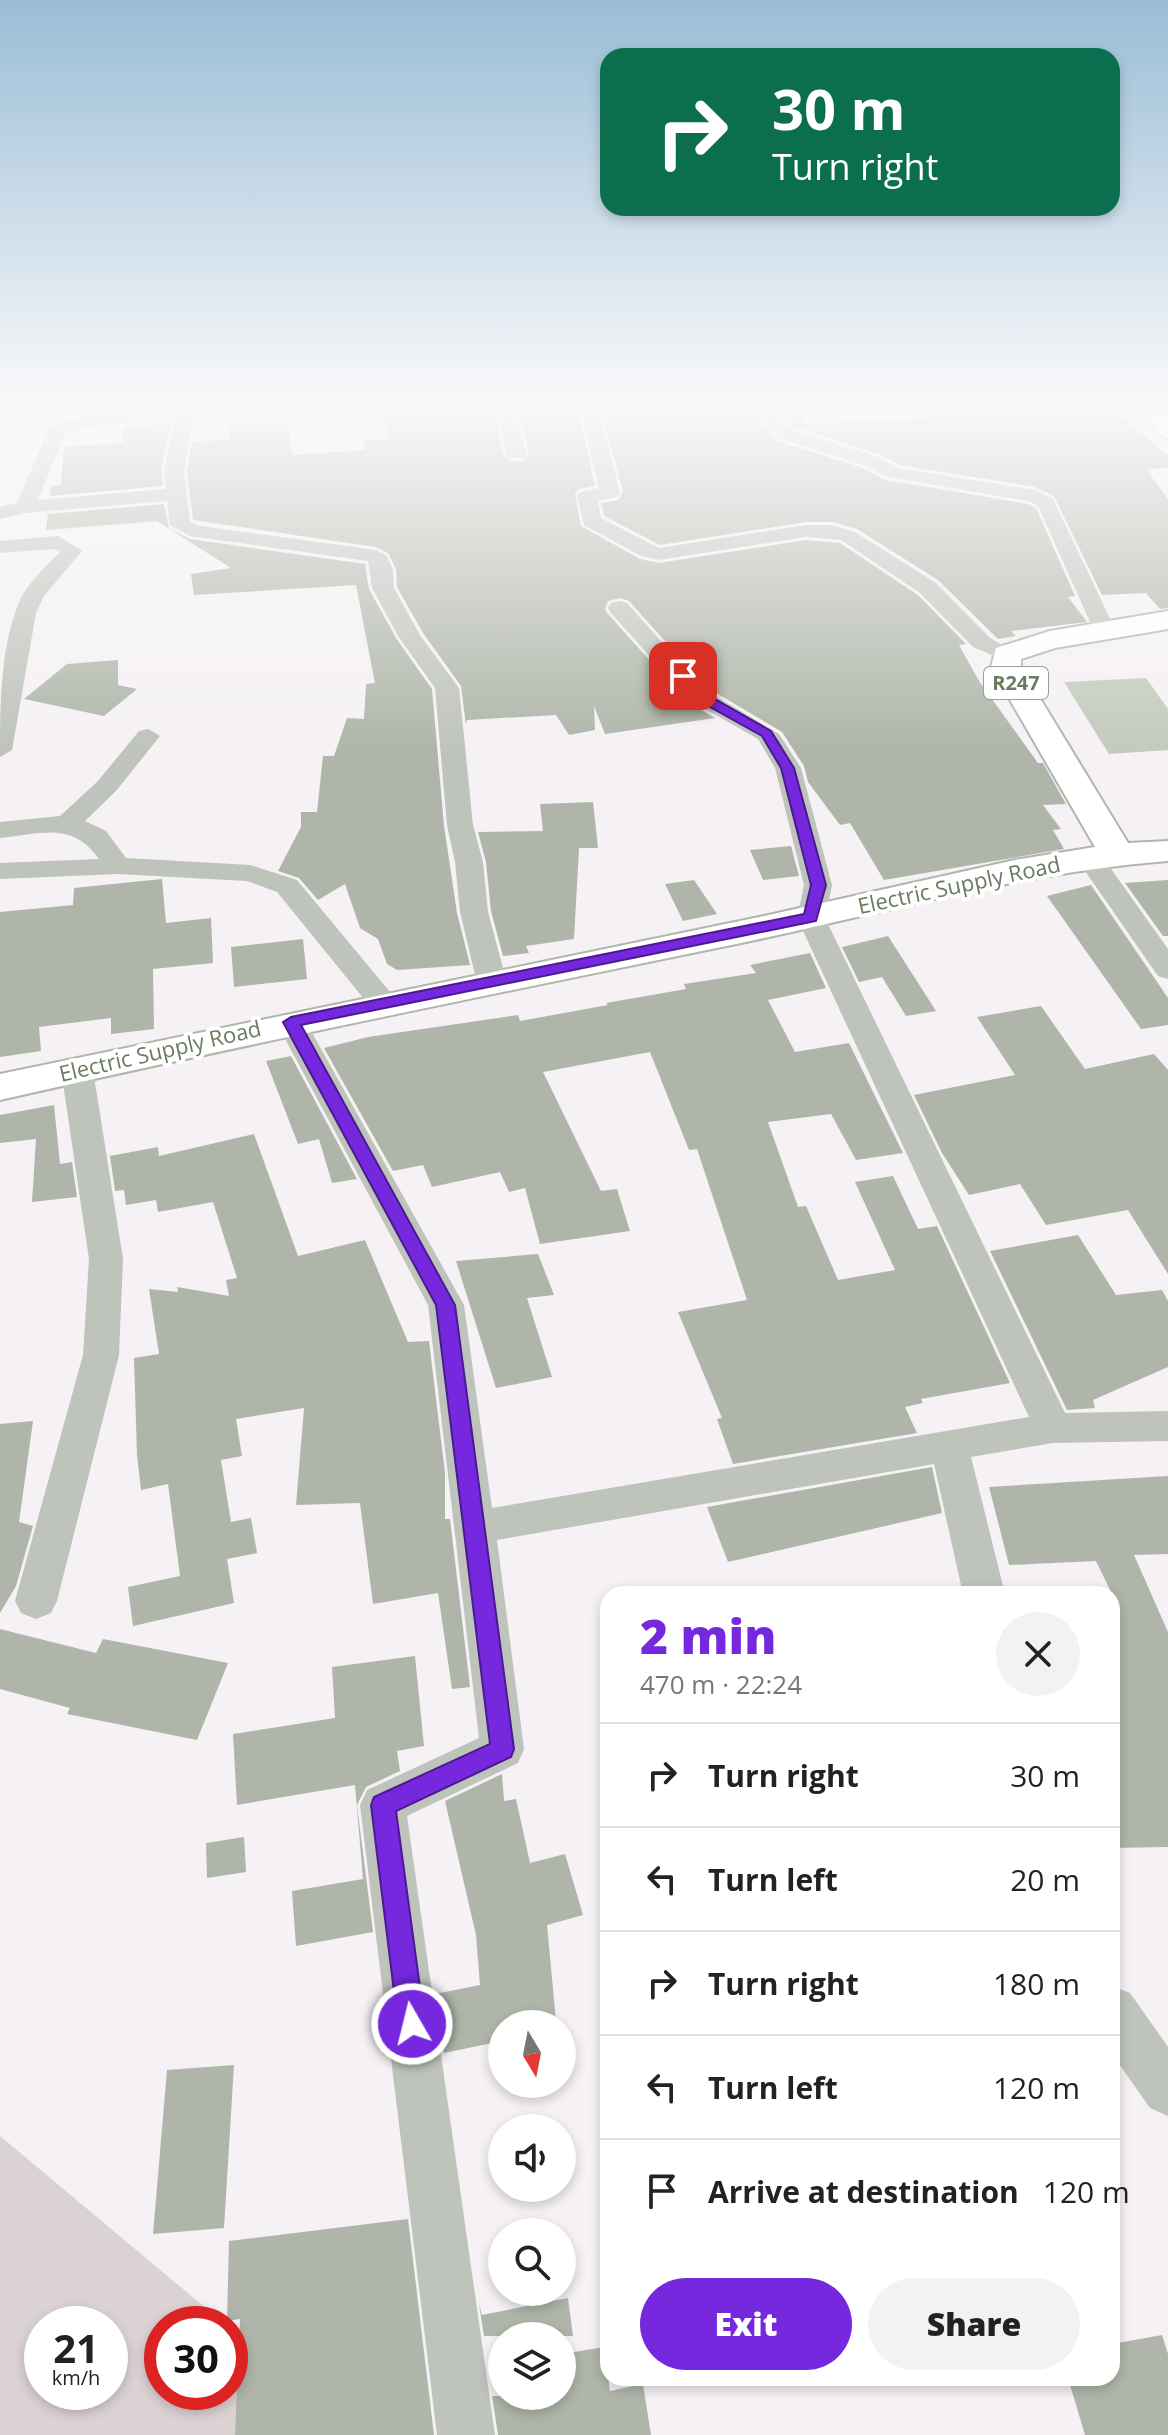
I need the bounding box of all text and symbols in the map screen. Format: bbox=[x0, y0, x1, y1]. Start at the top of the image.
text: 30 m bbox=[772, 70, 906, 146]
icon: right bbox=[640, 80, 744, 184]
text: Turn right bbox=[772, 142, 938, 191]
pin bbox=[649, 642, 717, 710]
icon: arrive bbox=[661, 654, 705, 698]
road number: R247 bbox=[984, 667, 1048, 699]
street label: Electric Supply Road bbox=[855, 848, 1063, 920]
street label: Electric Supply Road bbox=[56, 1012, 264, 1088]
text: 2 min bbox=[640, 1603, 776, 1668]
button: close bbox=[996, 1612, 1080, 1696]
text: 470 m · 22:24 bbox=[640, 1666, 802, 1702]
icon: right bbox=[640, 1753, 684, 1797]
text: Turn right bbox=[708, 1755, 859, 1796]
text: 30 m bbox=[1010, 1755, 1080, 1796]
icon: left bbox=[640, 1857, 684, 1901]
text: Turn left bbox=[708, 1859, 838, 1900]
text: 20 m bbox=[1010, 1859, 1080, 1900]
icon: right bbox=[640, 1961, 684, 2005]
text: Turn right bbox=[708, 1963, 859, 2004]
text: 180 m bbox=[993, 1963, 1080, 2004]
position arrow bbox=[370, 1982, 454, 2066]
north arrow bbox=[488, 2010, 576, 2098]
map controls bbox=[488, 2010, 576, 2410]
icon: left bbox=[640, 2065, 684, 2109]
text: Turn left bbox=[708, 2067, 838, 2108]
text: 120 m bbox=[993, 2067, 1080, 2108]
button: sound bbox=[488, 2114, 576, 2202]
icon: arrive bbox=[640, 2169, 684, 2213]
text: Arrive at destination bbox=[708, 2171, 1019, 2212]
text: 120 m bbox=[1043, 2171, 1130, 2212]
button: search bbox=[488, 2218, 576, 2306]
button: Exit bbox=[640, 2278, 852, 2370]
button: Share bbox=[868, 2278, 1080, 2370]
speed limit sign: 30 bbox=[144, 2306, 248, 2410]
text: 21 bbox=[53, 2320, 99, 2375]
button: layers bbox=[488, 2322, 576, 2410]
text: km/h bbox=[52, 2364, 100, 2391]

